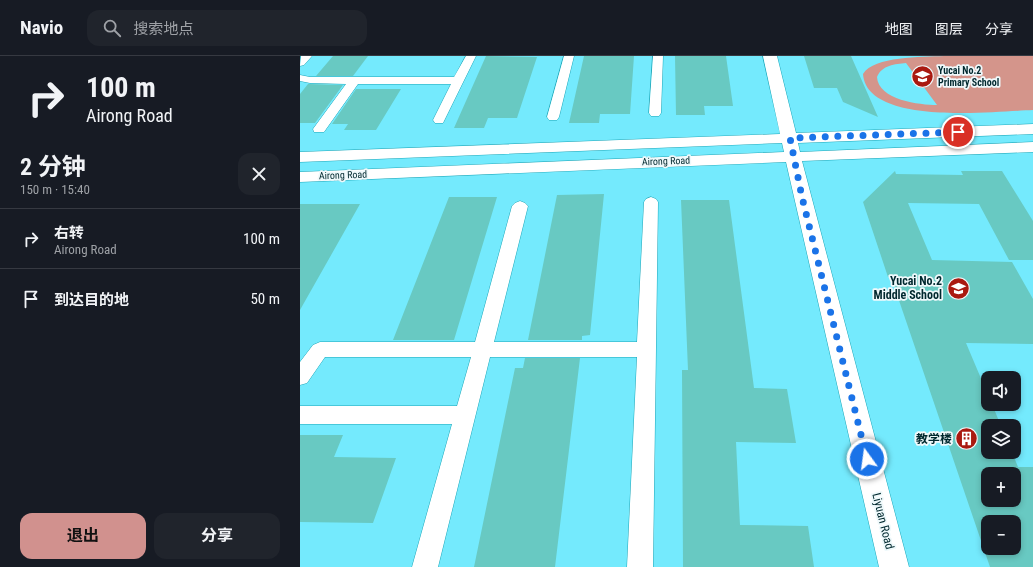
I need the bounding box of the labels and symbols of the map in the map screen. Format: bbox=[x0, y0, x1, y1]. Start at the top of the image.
school or university icon: Yucai No.2 Primary School bbox=[909, 63, 935, 89]
place label: Yucai No.2 Primary School bbox=[938, 65, 999, 88]
pin bbox=[941, 115, 975, 149]
street label: Airong Road bbox=[642, 155, 690, 167]
street label: Airong Road bbox=[319, 169, 367, 181]
place label: Yucai No.2 Middle School bbox=[874, 274, 942, 302]
school or university icon: Yucai No.2 Middle School bbox=[945, 275, 971, 301]
building icon: 教学楼 bbox=[954, 426, 980, 452]
place label: 教学楼 bbox=[916, 432, 952, 446]
position arrow bbox=[846, 438, 888, 480]
street label: Liyuan Road bbox=[869, 491, 897, 551]

